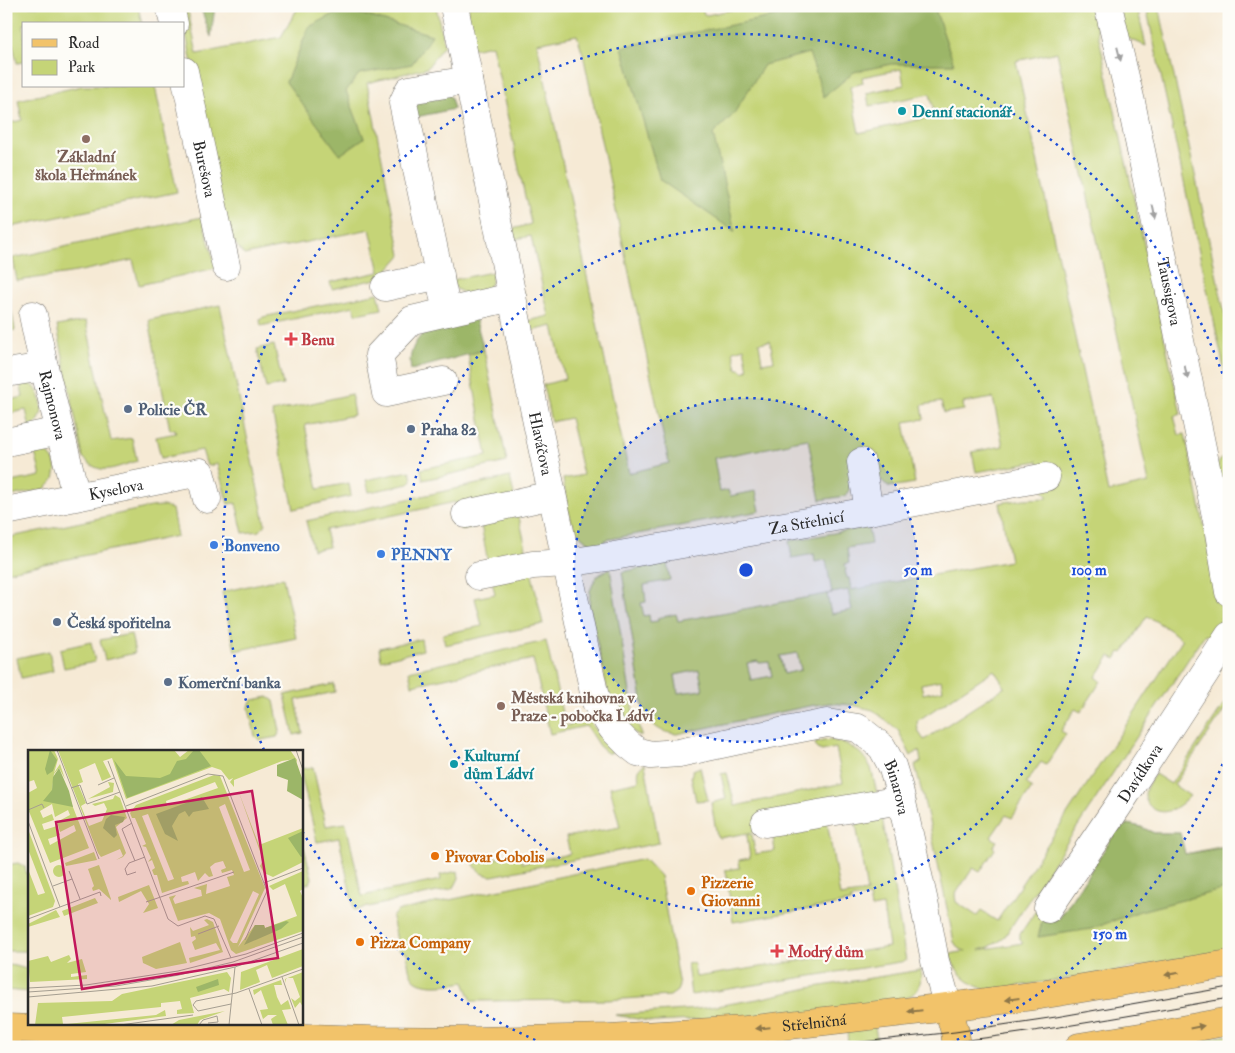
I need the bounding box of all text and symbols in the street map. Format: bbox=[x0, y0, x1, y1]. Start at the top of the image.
legend bbox=[22, 22, 185, 88]
text: Road bbox=[68, 34, 100, 53]
one-way arrow bbox=[1116, 46, 1124, 61]
text: Park bbox=[68, 58, 95, 77]
place label: Denní stacionář bbox=[912, 102, 1013, 122]
marker: Denní stacionář bbox=[896, 105, 908, 117]
marker: Základní škola Heřmánek bbox=[80, 133, 92, 145]
street label: Burešova bbox=[188, 139, 220, 200]
place label: Základní škola Heřmánek bbox=[35, 147, 137, 185]
one-way arrow bbox=[1150, 205, 1158, 220]
street label: Taussigova bbox=[1152, 256, 1186, 328]
place label: Benu bbox=[301, 330, 335, 350]
marker: Benu bbox=[285, 333, 297, 345]
one-way arrow bbox=[1183, 364, 1191, 380]
street label: Rajmonova bbox=[34, 368, 71, 442]
place label: Policie ČR bbox=[138, 399, 208, 420]
marker: Policie ČR bbox=[122, 403, 134, 415]
street label: Hlaváčova bbox=[524, 410, 557, 478]
place label: Praha 82 bbox=[421, 420, 477, 440]
marker: Praha 82 bbox=[405, 423, 417, 435]
street label: Kyselova bbox=[87, 475, 145, 505]
street label: Za Střelnicí bbox=[767, 506, 847, 539]
place label: Bonveno bbox=[224, 536, 280, 556]
marker: Bonveno bbox=[208, 539, 220, 551]
place label: PENNY bbox=[391, 545, 453, 565]
marker: PENNY bbox=[375, 548, 387, 560]
centre of rings bbox=[737, 561, 755, 579]
text: 50 m bbox=[904, 561, 933, 580]
text: 100 m bbox=[1071, 561, 1107, 580]
place label: Česká spořitelna bbox=[67, 612, 171, 634]
marker: Česká spořitelna bbox=[51, 616, 63, 628]
place label: Komerční banka bbox=[178, 673, 281, 693]
marker: Komerční banka bbox=[162, 676, 174, 688]
place label: Městská knihovna v Praze - pobočka Ládví bbox=[510, 688, 655, 727]
marker: Městská knihovna v Praze - pobočka Ládví bbox=[495, 700, 507, 712]
street label: Davídkova bbox=[1114, 740, 1167, 807]
place label: Kulturní dům Ládví bbox=[464, 746, 535, 784]
inset map bbox=[28, 750, 302, 1026]
street label: Binarova bbox=[879, 756, 913, 817]
marker: Kulturní dům Ládví bbox=[448, 758, 460, 770]
place label: Pivovar Cobolis bbox=[445, 847, 545, 867]
marker: Pivovar Cobolis bbox=[429, 850, 441, 862]
place label: Pizzerie Giovanni bbox=[701, 873, 761, 911]
marker: Pizzerie Giovanni bbox=[685, 885, 697, 897]
text: 150 m bbox=[1093, 925, 1127, 944]
place label: Pizza Company bbox=[370, 933, 472, 954]
marker: Pizza Company bbox=[354, 936, 366, 948]
place label: Modrý dům bbox=[787, 942, 864, 963]
marker: Modrý dům bbox=[770, 944, 784, 958]
one-way arrow bbox=[1164, 970, 1180, 978]
one-way arrow bbox=[1003, 995, 1019, 1003]
one-way arrow bbox=[906, 1007, 922, 1015]
street label: Střelničná bbox=[781, 1010, 848, 1037]
one-way arrow bbox=[1189, 1023, 1204, 1031]
one-way arrow bbox=[755, 1024, 771, 1032]

